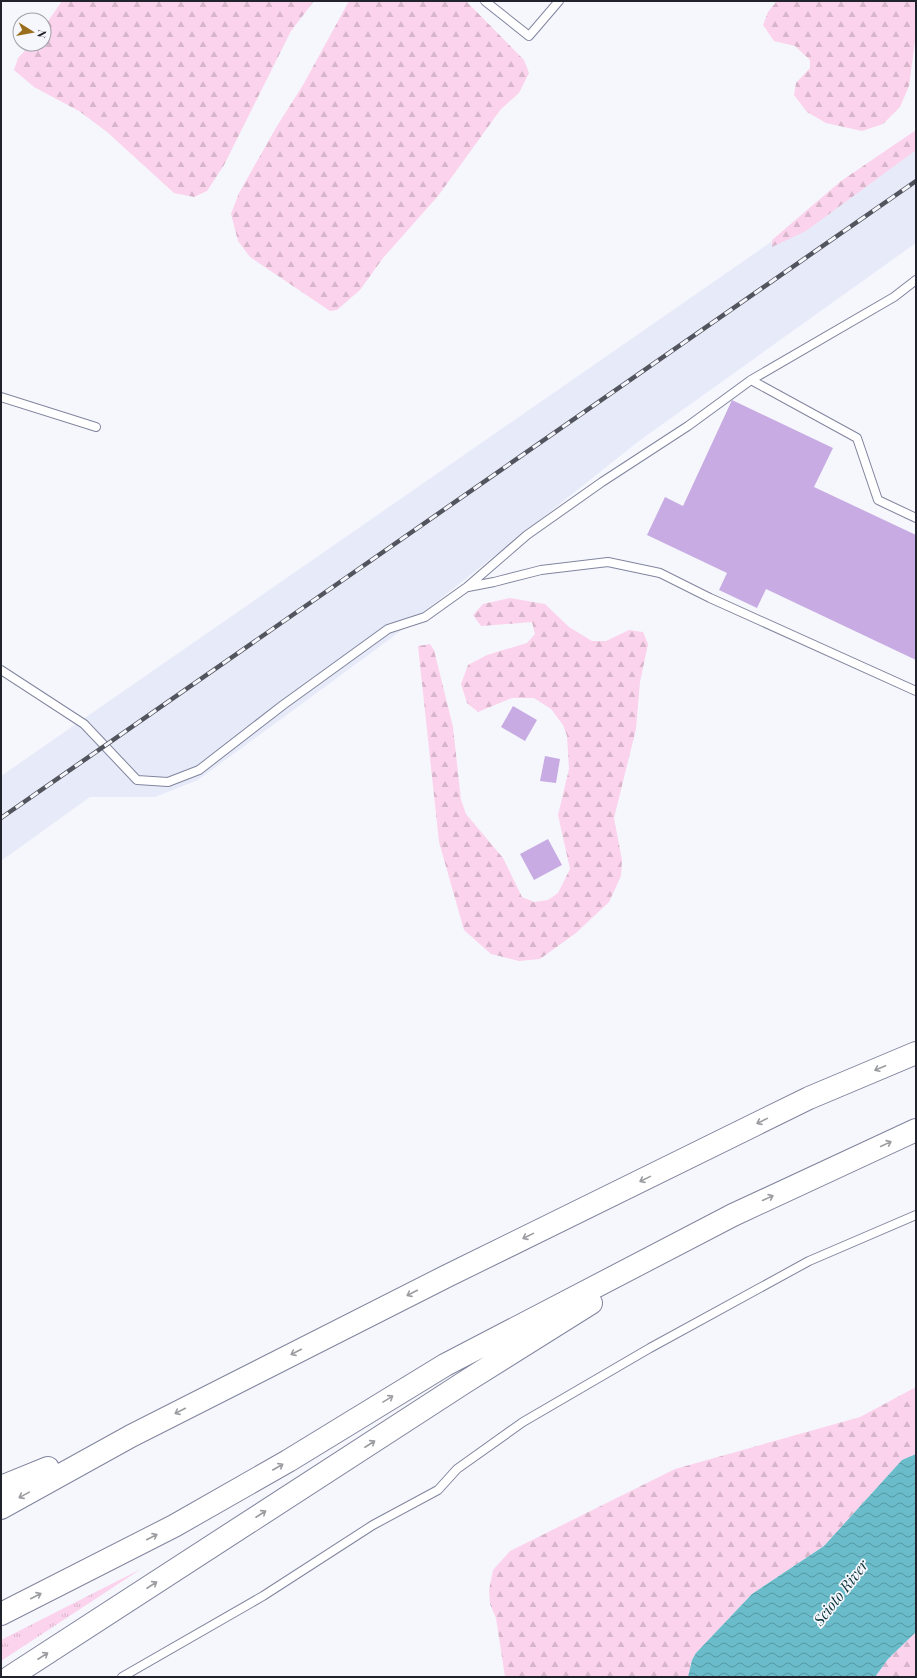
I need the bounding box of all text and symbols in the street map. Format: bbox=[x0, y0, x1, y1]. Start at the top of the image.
north arrow bbox=[12, 12, 52, 52]
text: N bbox=[34, 29, 50, 39]
one-way arrow bbox=[875, 1065, 887, 1072]
one-way arrow bbox=[756, 1118, 768, 1126]
one-way arrow bbox=[880, 1140, 892, 1147]
one-way arrow bbox=[639, 1176, 651, 1183]
one-way arrow bbox=[762, 1194, 774, 1201]
one-way arrow bbox=[523, 1233, 535, 1240]
one-way arrow bbox=[407, 1290, 419, 1298]
one-way arrow bbox=[291, 1349, 303, 1356]
one-way arrow bbox=[382, 1395, 394, 1403]
one-way arrow bbox=[175, 1408, 187, 1415]
one-way arrow bbox=[364, 1439, 376, 1447]
one-way arrow bbox=[271, 1463, 283, 1471]
one-way arrow bbox=[18, 1492, 30, 1499]
one-way arrow bbox=[255, 1510, 266, 1518]
one-way arrow bbox=[146, 1533, 158, 1541]
water label: Scioto River bbox=[808, 1555, 873, 1630]
one-way arrow bbox=[146, 1581, 157, 1589]
one-way arrow bbox=[30, 1592, 42, 1599]
one-way arrow bbox=[37, 1652, 48, 1660]

